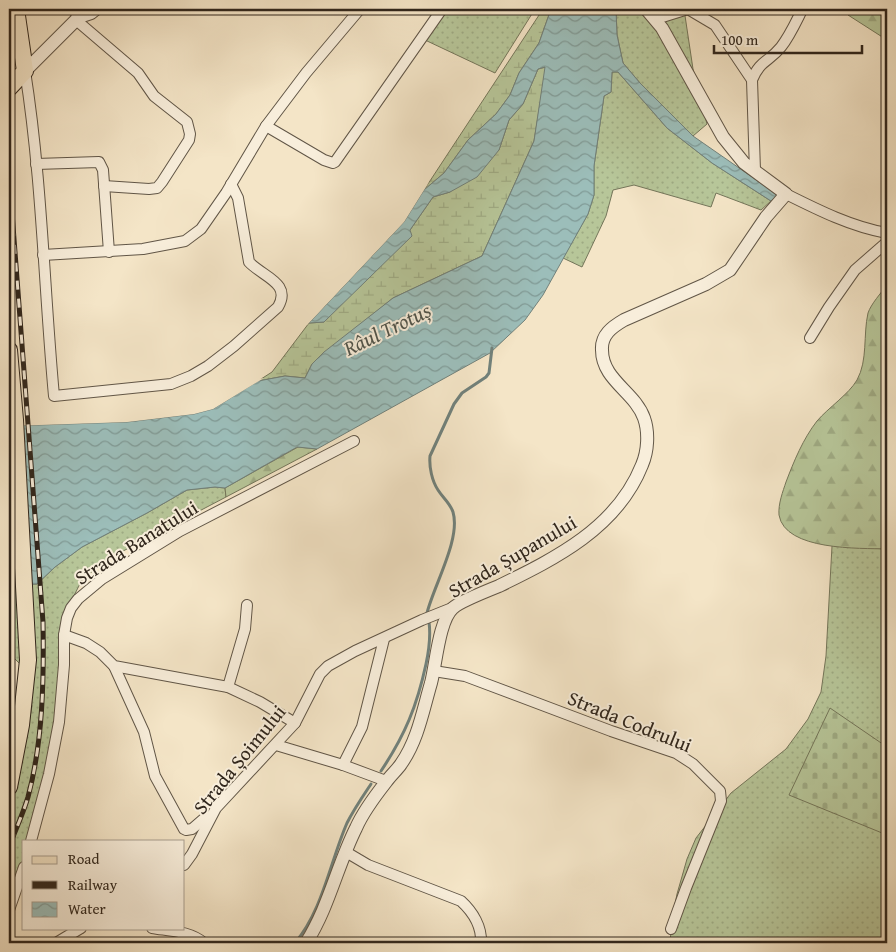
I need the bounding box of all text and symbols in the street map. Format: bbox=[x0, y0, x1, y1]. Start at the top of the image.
scale bar bbox=[714, 22, 861, 54]
text: 100 m bbox=[721, 29, 759, 50]
water label: Râul Trotuș bbox=[337, 294, 436, 364]
street label: Strada Banatului bbox=[69, 492, 203, 591]
street label: Strada Șupanului bbox=[442, 507, 582, 605]
street label: Strada Codrului bbox=[564, 683, 697, 759]
street label: Strada Șoimului bbox=[186, 698, 293, 820]
legend bbox=[22, 840, 185, 930]
text: Road bbox=[68, 848, 99, 869]
text: Railway bbox=[68, 874, 118, 895]
text: Water bbox=[68, 898, 106, 919]

